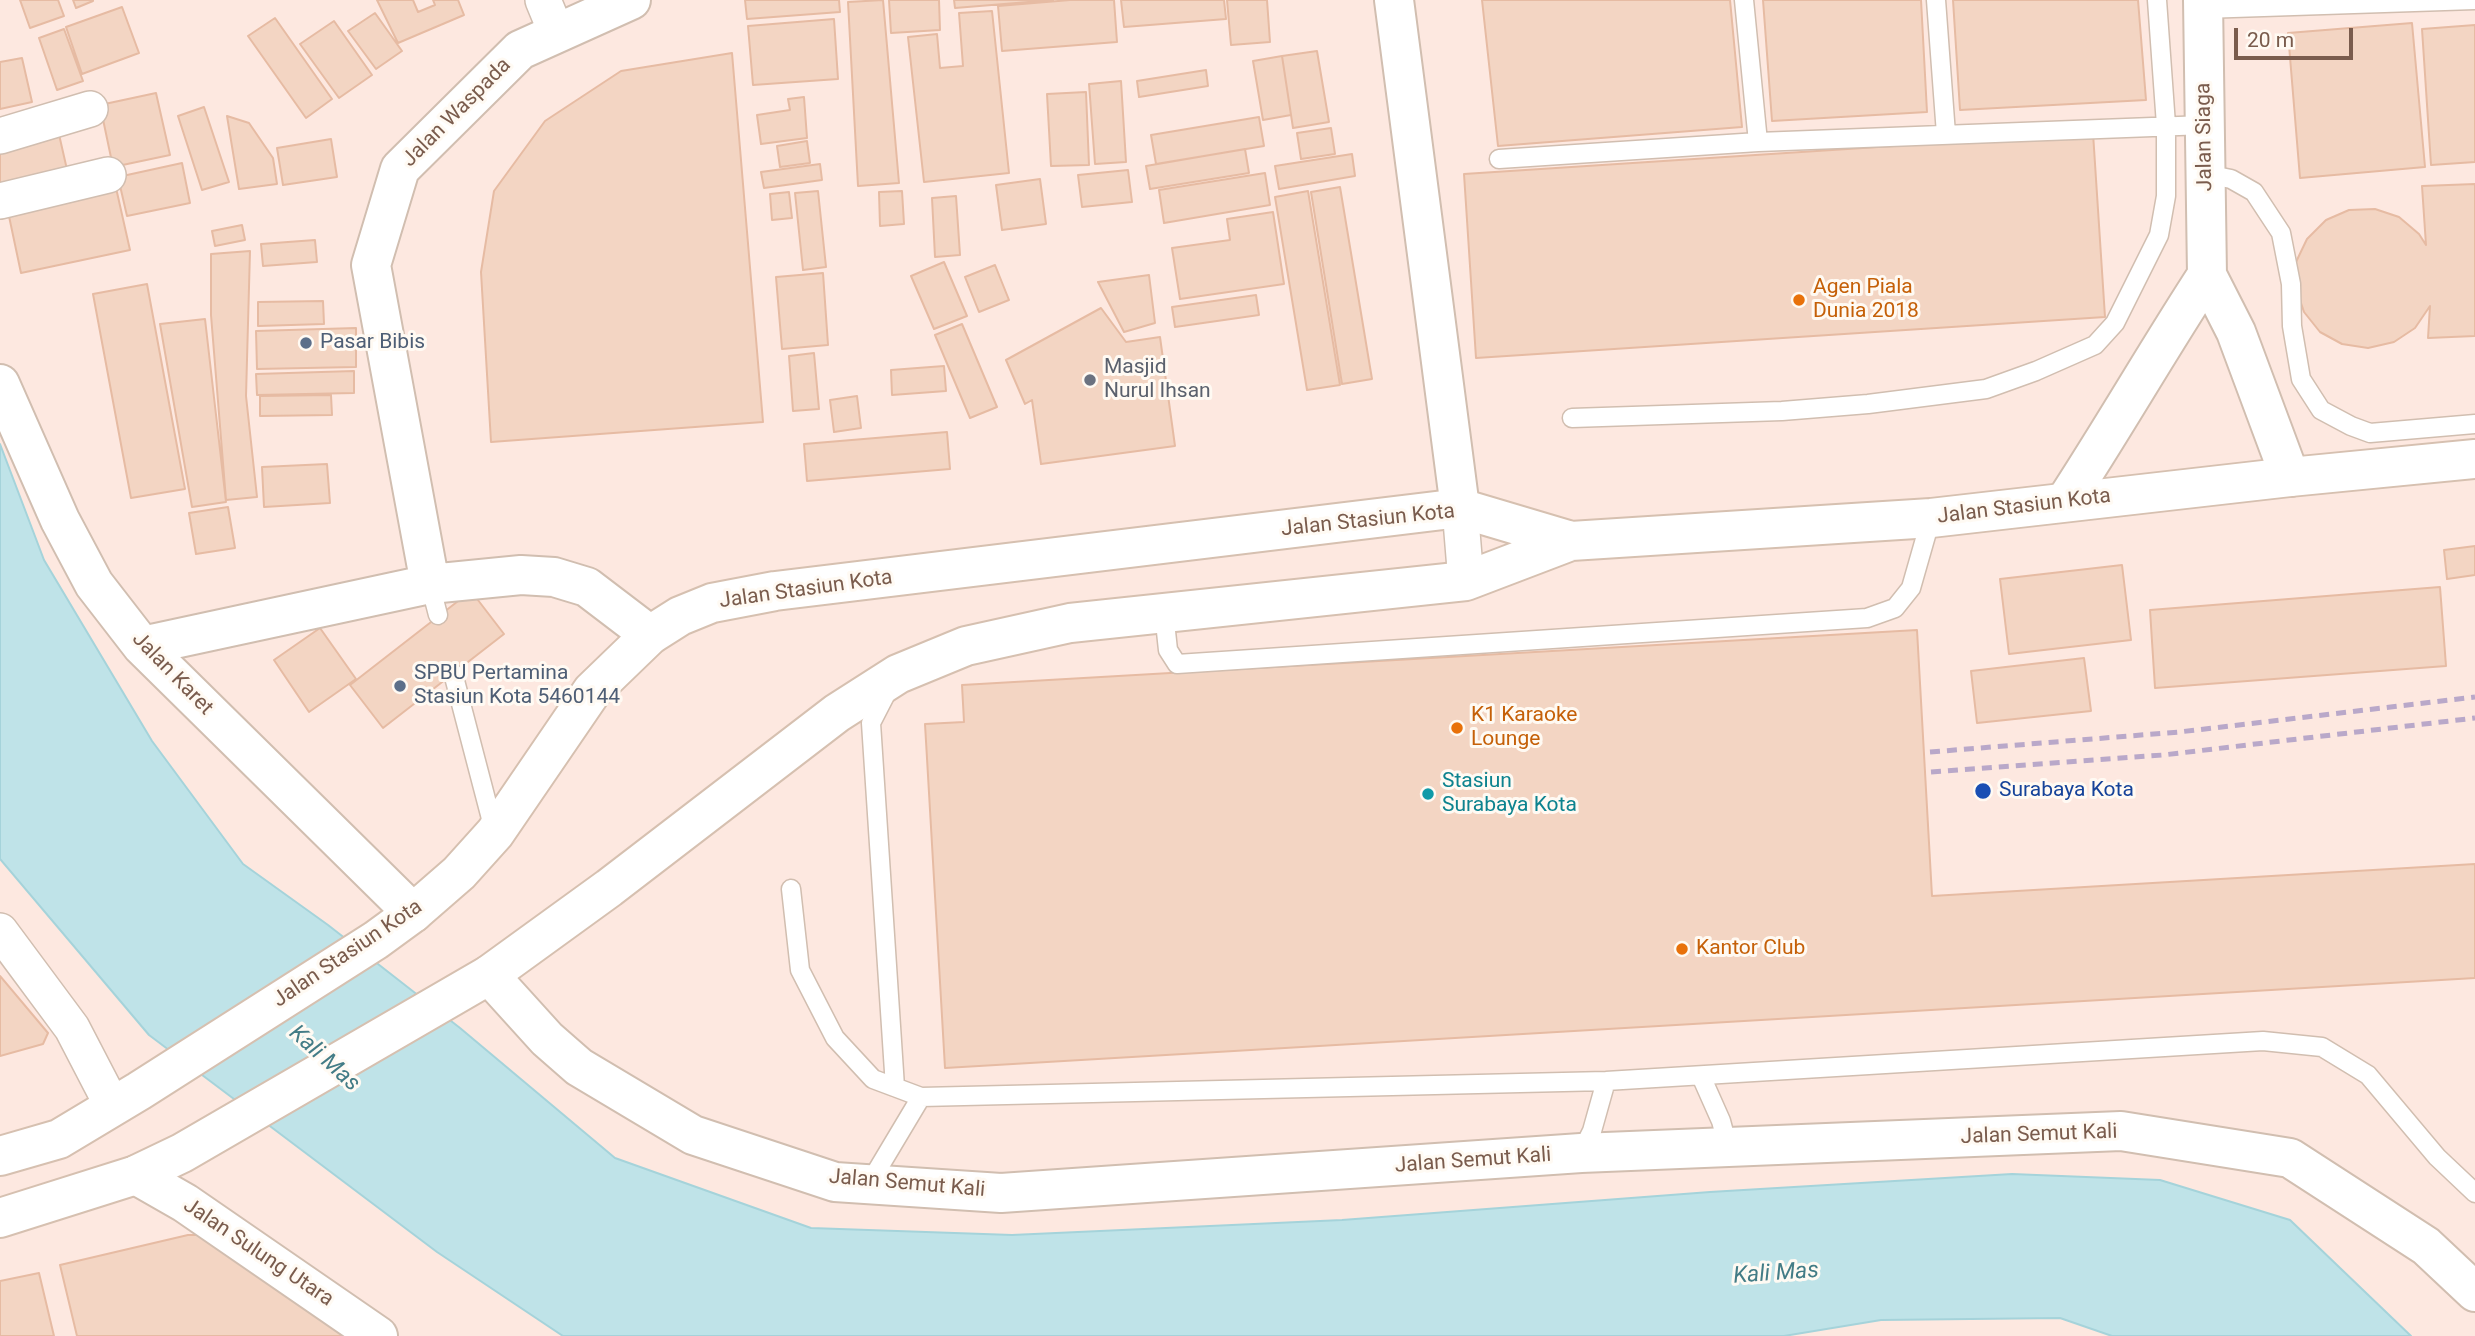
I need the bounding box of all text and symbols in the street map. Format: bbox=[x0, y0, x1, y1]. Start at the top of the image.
scale bar bbox=[2237, 14, 2356, 58]
text: 20 m bbox=[2247, 28, 2294, 52]
street label: Jalan Waspada bbox=[397, 53, 517, 173]
street label: Jalan Siaga bbox=[2191, 83, 2219, 191]
place label: Agen Piala Dunia 2018 bbox=[1813, 275, 1919, 325]
marker: Agen Piala Dunia 2018 bbox=[1791, 292, 1807, 308]
place label: Pasar Bibis bbox=[320, 330, 425, 356]
marker: Pasar Bibis bbox=[298, 335, 314, 351]
place label: Masjid Nurul Ihsan bbox=[1104, 355, 1211, 405]
marker: Masjid Nurul Ihsan bbox=[1082, 372, 1098, 388]
street label: Jalan Stasiun Kota bbox=[1936, 484, 2112, 530]
street label: Jalan Stasiun Kota bbox=[1280, 499, 1456, 543]
street label: Jalan Stasiun Kota bbox=[718, 565, 894, 615]
street label: Jalan Karet bbox=[126, 627, 218, 721]
place label: SPBU Pertamina Stasiun Kota 5460144 bbox=[414, 661, 620, 711]
marker: SPBU Pertamina Stasiun Kota 5460144 bbox=[392, 678, 408, 694]
place label: K1 Karaoke Lounge bbox=[1471, 703, 1577, 753]
marker: K1 Karaoke Lounge bbox=[1449, 720, 1465, 736]
place label: Stasiun Surabaya Kota bbox=[1442, 769, 1577, 819]
place label: Surabaya Kota bbox=[1999, 778, 2134, 804]
marker: Surabaya Kota bbox=[1973, 781, 1993, 801]
marker: Stasiun Surabaya Kota bbox=[1420, 786, 1436, 802]
street label: Jalan Stasiun Kota bbox=[269, 895, 427, 1013]
place label: Kantor Club bbox=[1696, 936, 1805, 962]
marker: Kantor Club bbox=[1674, 941, 1690, 957]
water label: Kali Mas bbox=[283, 1020, 365, 1098]
street label: Jalan Semut Kali bbox=[1960, 1120, 2118, 1150]
street label: Jalan Semut Kali bbox=[1394, 1143, 1552, 1179]
street label: Jalan Semut Kali bbox=[828, 1165, 986, 1203]
street label: Jalan Sulung Utara bbox=[178, 1193, 338, 1313]
water label: Kali Mas bbox=[1732, 1257, 1820, 1291]

